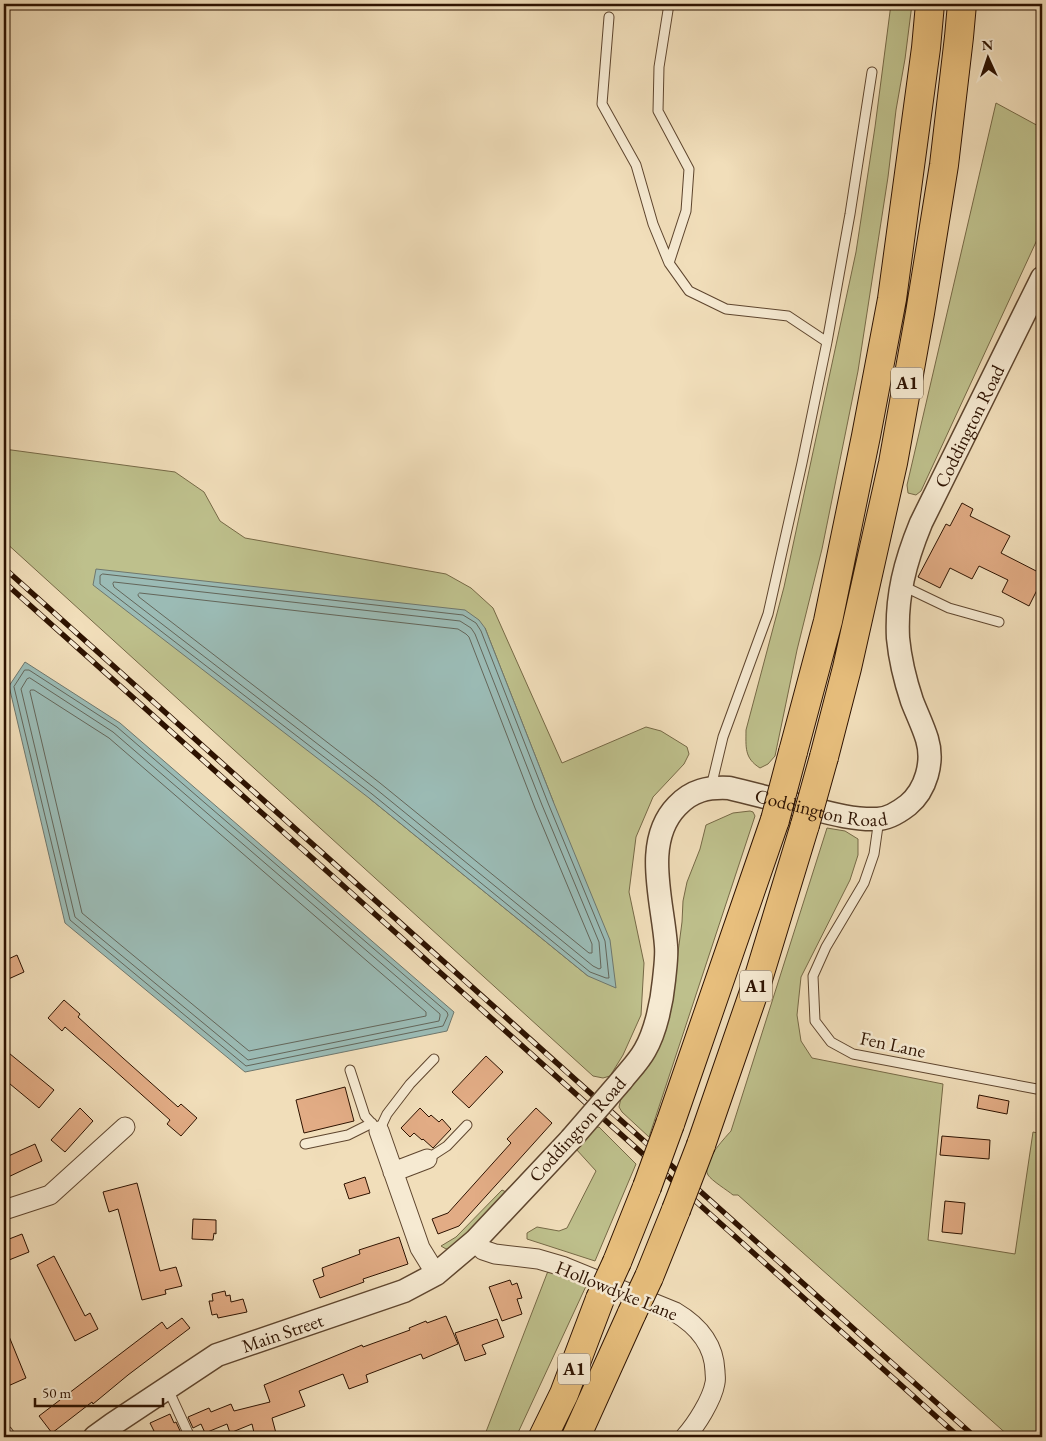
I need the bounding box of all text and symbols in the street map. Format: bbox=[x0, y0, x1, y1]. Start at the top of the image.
north arrow bbox=[964, 32, 1014, 82]
text: N bbox=[981, 36, 994, 54]
street label: Coddington Road bbox=[928, 360, 1010, 492]
road number: A1 bbox=[891, 368, 923, 398]
street label: Coddington Road bbox=[752, 783, 890, 832]
road number: A1 bbox=[740, 970, 772, 1001]
street label: Fen Lane bbox=[858, 1025, 928, 1064]
street label: Coddington Road bbox=[523, 1071, 632, 1188]
street label: Hollowdyke Lane bbox=[552, 1255, 682, 1326]
street label: Main Street bbox=[238, 1308, 327, 1359]
road number: A1 bbox=[558, 1354, 590, 1385]
scale bar bbox=[35, 1376, 162, 1408]
text: 50 m bbox=[42, 1383, 71, 1402]

